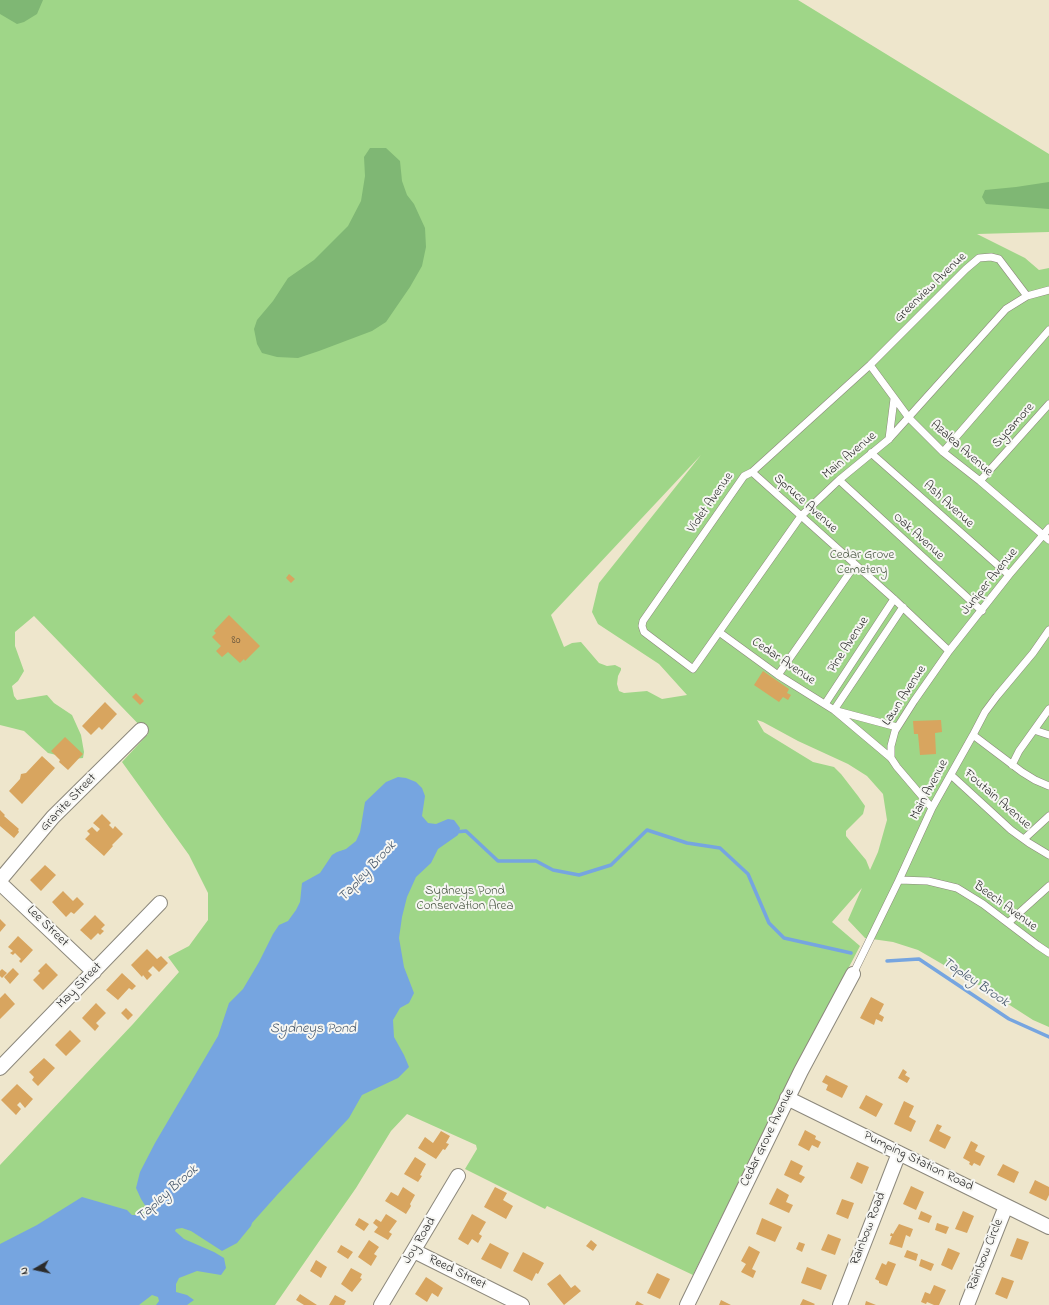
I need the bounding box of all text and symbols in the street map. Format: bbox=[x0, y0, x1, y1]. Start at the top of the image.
street label: Greenview Avenue bbox=[892, 250, 970, 326]
street label: Sycamore bbox=[990, 400, 1038, 452]
street label: Azalea Avenue bbox=[927, 418, 995, 480]
street label: Main Avenue bbox=[820, 429, 880, 483]
street label: Violet Avenue bbox=[685, 470, 737, 536]
street label: Spruce Avenue bbox=[770, 471, 840, 537]
street label: Ash Avenue bbox=[919, 478, 977, 532]
street label: Oak Avenue bbox=[889, 510, 947, 564]
street label: Juniper Avenue bbox=[958, 545, 1022, 619]
park label: Cedar Grove Cemetery bbox=[830, 548, 894, 579]
street label: Pine Avenue bbox=[825, 614, 873, 676]
house number: 80 bbox=[232, 634, 240, 648]
street label: Cedar Avenue bbox=[748, 635, 818, 689]
street label: Lawn Avenue bbox=[880, 663, 930, 729]
street label: Main Avenue bbox=[908, 757, 952, 823]
street label: Foutain Avenue bbox=[960, 767, 1034, 833]
street label: Granite Street bbox=[38, 771, 100, 835]
water label: Tapley Brook bbox=[336, 838, 400, 906]
street label: Beech Avenue bbox=[970, 879, 1040, 935]
park label: Sydneys Pond Conservation Area bbox=[417, 884, 513, 915]
street label: Lee Street bbox=[23, 903, 71, 951]
water label: Tapley Brook bbox=[939, 955, 1011, 1011]
street label: May Street bbox=[54, 960, 106, 1012]
water label: Sydneys Pond bbox=[270, 1022, 356, 1038]
street label: Cedar Grove Avenue bbox=[738, 1087, 798, 1189]
street label: Pumping Station Road bbox=[861, 1129, 975, 1195]
water label: Tapley Brook bbox=[134, 1162, 202, 1226]
street label: Rainbow Road bbox=[848, 1190, 890, 1268]
street label: Joy Road bbox=[400, 1215, 440, 1267]
street label: Rainbow Circle bbox=[965, 1217, 1007, 1293]
north arrow bbox=[16, 1249, 56, 1289]
street label: Reed Street bbox=[426, 1252, 488, 1294]
text: N bbox=[16, 1266, 33, 1276]

